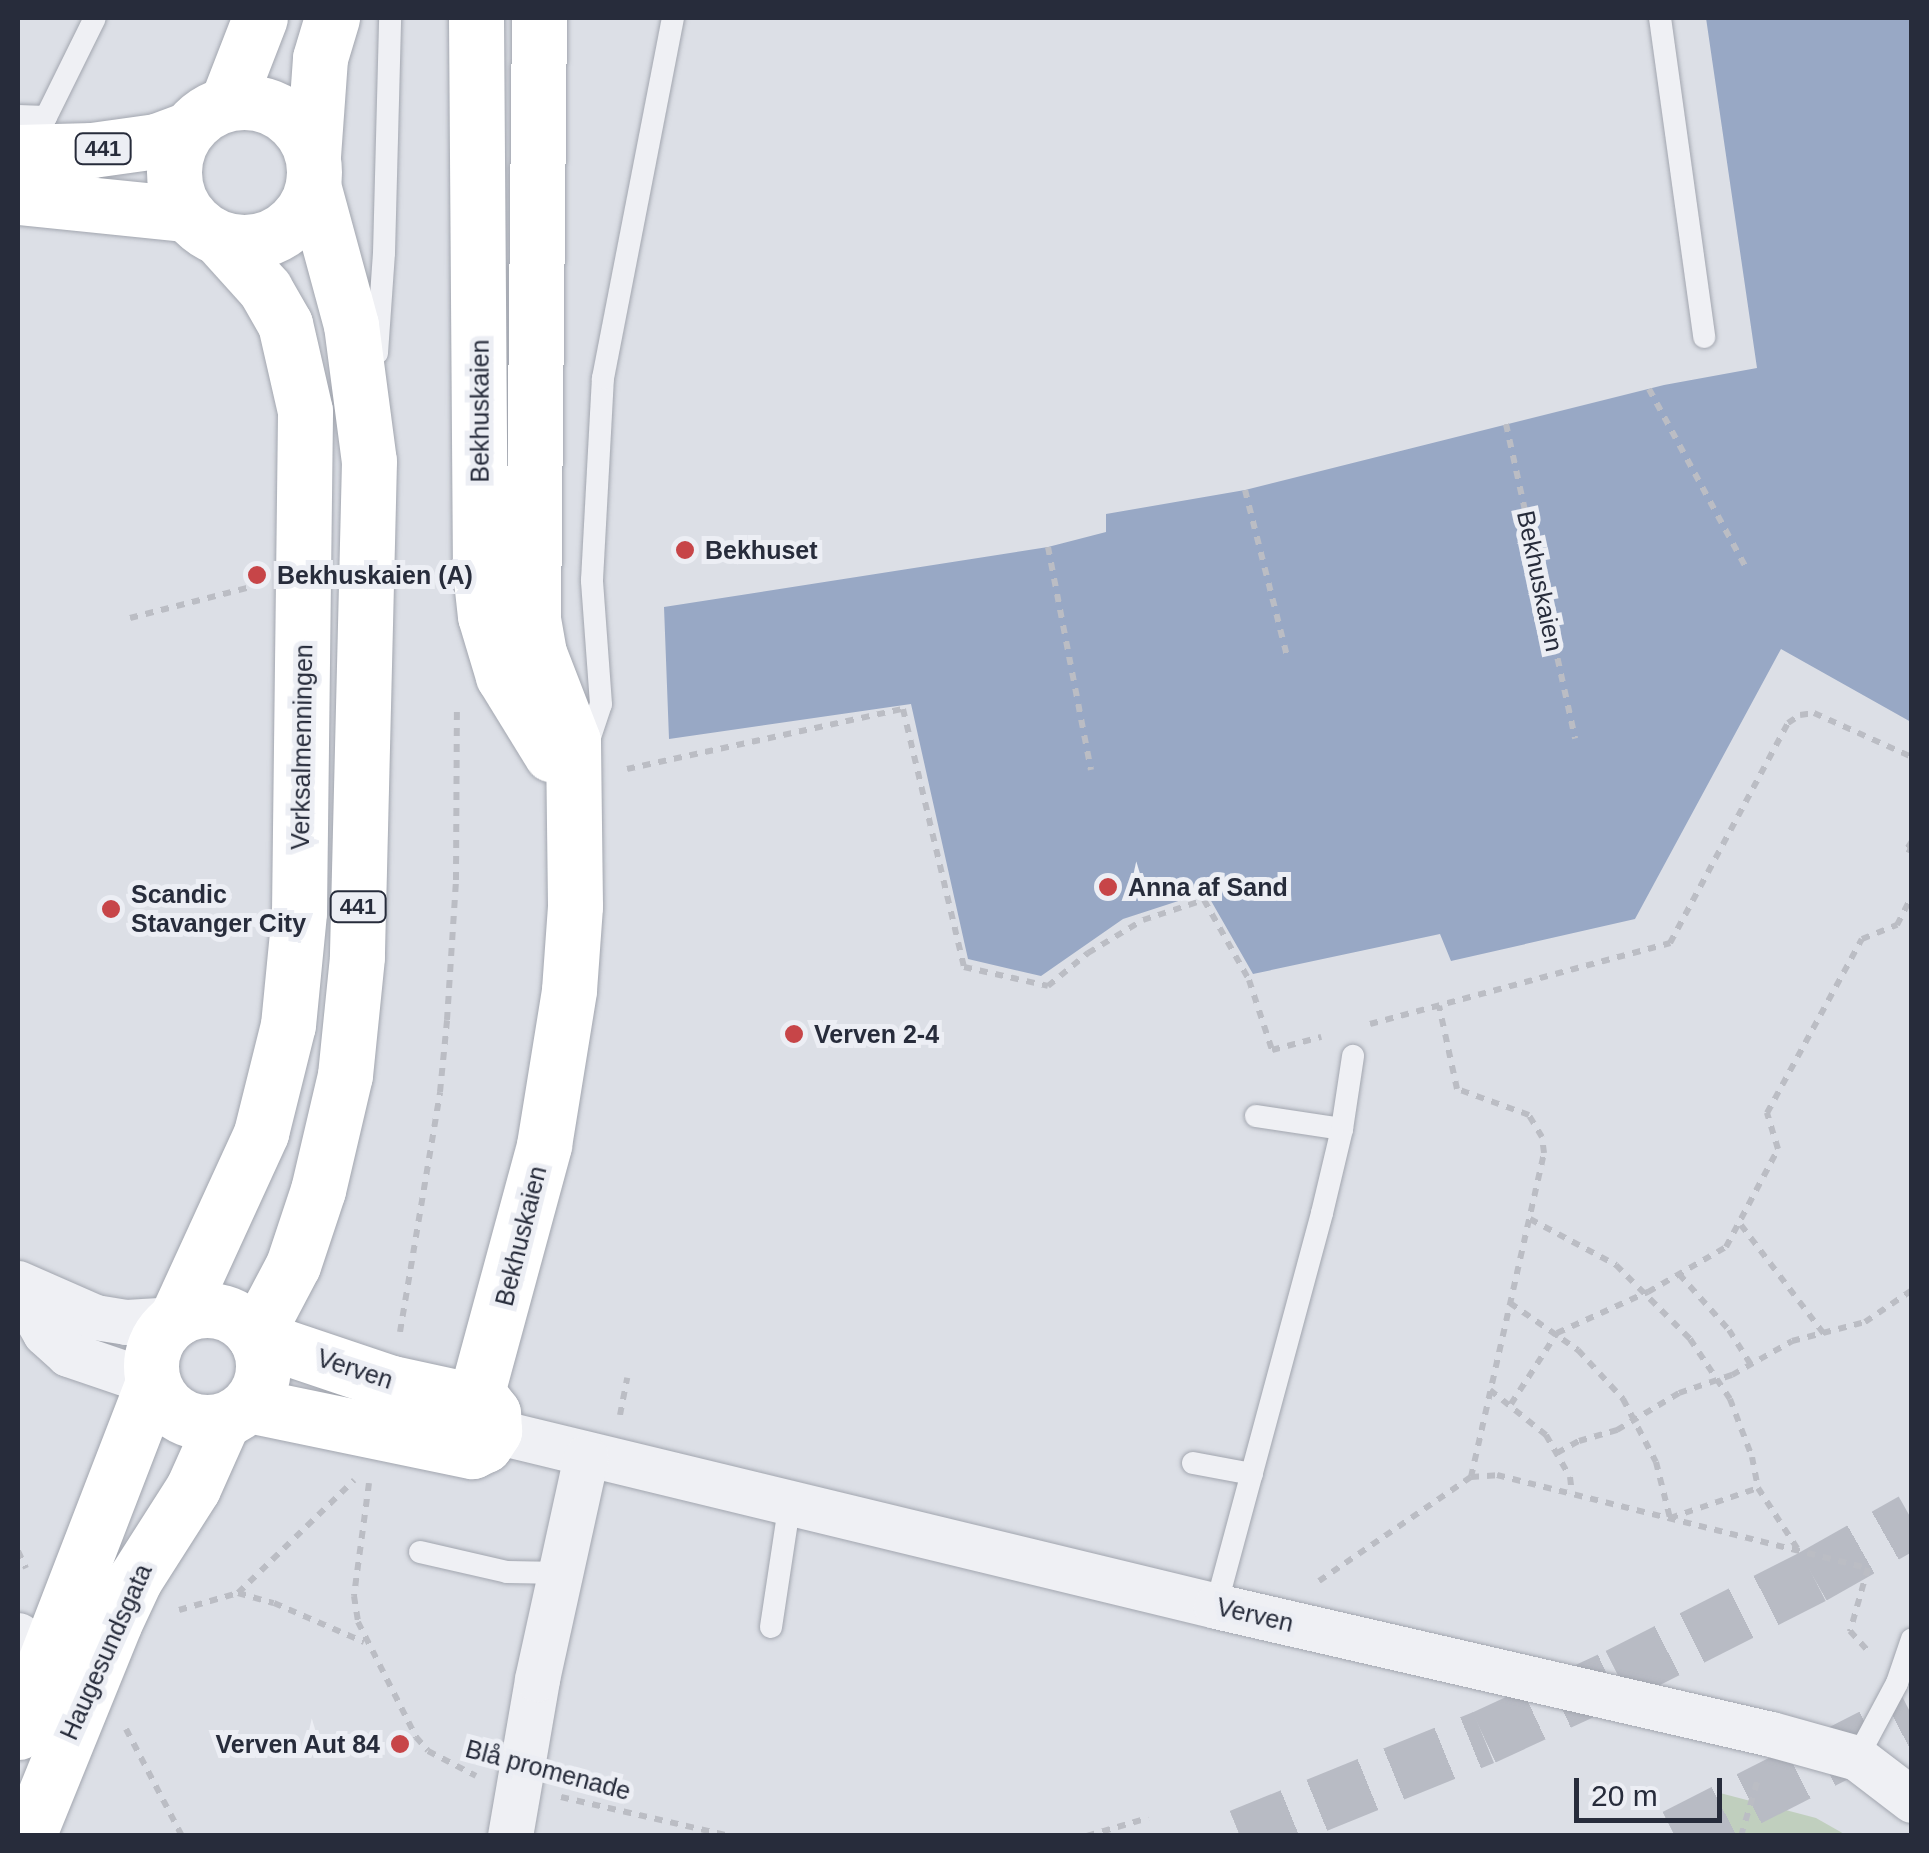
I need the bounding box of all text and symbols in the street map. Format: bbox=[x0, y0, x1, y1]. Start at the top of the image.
road number: 441 bbox=[73, 132, 133, 166]
street label: Bekhuskaien bbox=[465, 339, 495, 483]
street label: Bekhuskaien bbox=[1510, 508, 1570, 654]
place label: Bekhuset bbox=[705, 535, 818, 565]
marker: Bekhuset bbox=[674, 539, 696, 561]
place label: Bekhuskaien (A) bbox=[277, 560, 473, 590]
marker: Bekhuskaien (A) bbox=[246, 564, 268, 586]
street label: Verksalmenningen bbox=[285, 644, 319, 850]
place label: Anna af Sand bbox=[1128, 872, 1288, 902]
marker: Anna af Sand bbox=[1097, 876, 1119, 898]
place label: Scandic Stavanger City bbox=[131, 880, 306, 939]
road number: 441 bbox=[328, 890, 388, 924]
marker: Scandic Stavanger City bbox=[100, 898, 122, 920]
place label: Verven 2-4 bbox=[814, 1019, 939, 1049]
marker: Verven 2-4 bbox=[783, 1023, 805, 1045]
street label: Bekhuskaien bbox=[489, 1163, 553, 1309]
street label: Verven bbox=[313, 1343, 397, 1395]
street label: Haugesundsgata bbox=[54, 1560, 158, 1744]
street label: Verven bbox=[1214, 1592, 1296, 1638]
place label: Verven Aut 84 bbox=[215, 1729, 380, 1759]
marker: Verven Aut 84 bbox=[389, 1733, 411, 1755]
street label: Blå promenade bbox=[462, 1734, 634, 1806]
scale bar bbox=[1579, 1758, 1726, 1820]
text: 20 m bbox=[1591, 1779, 1658, 1812]

